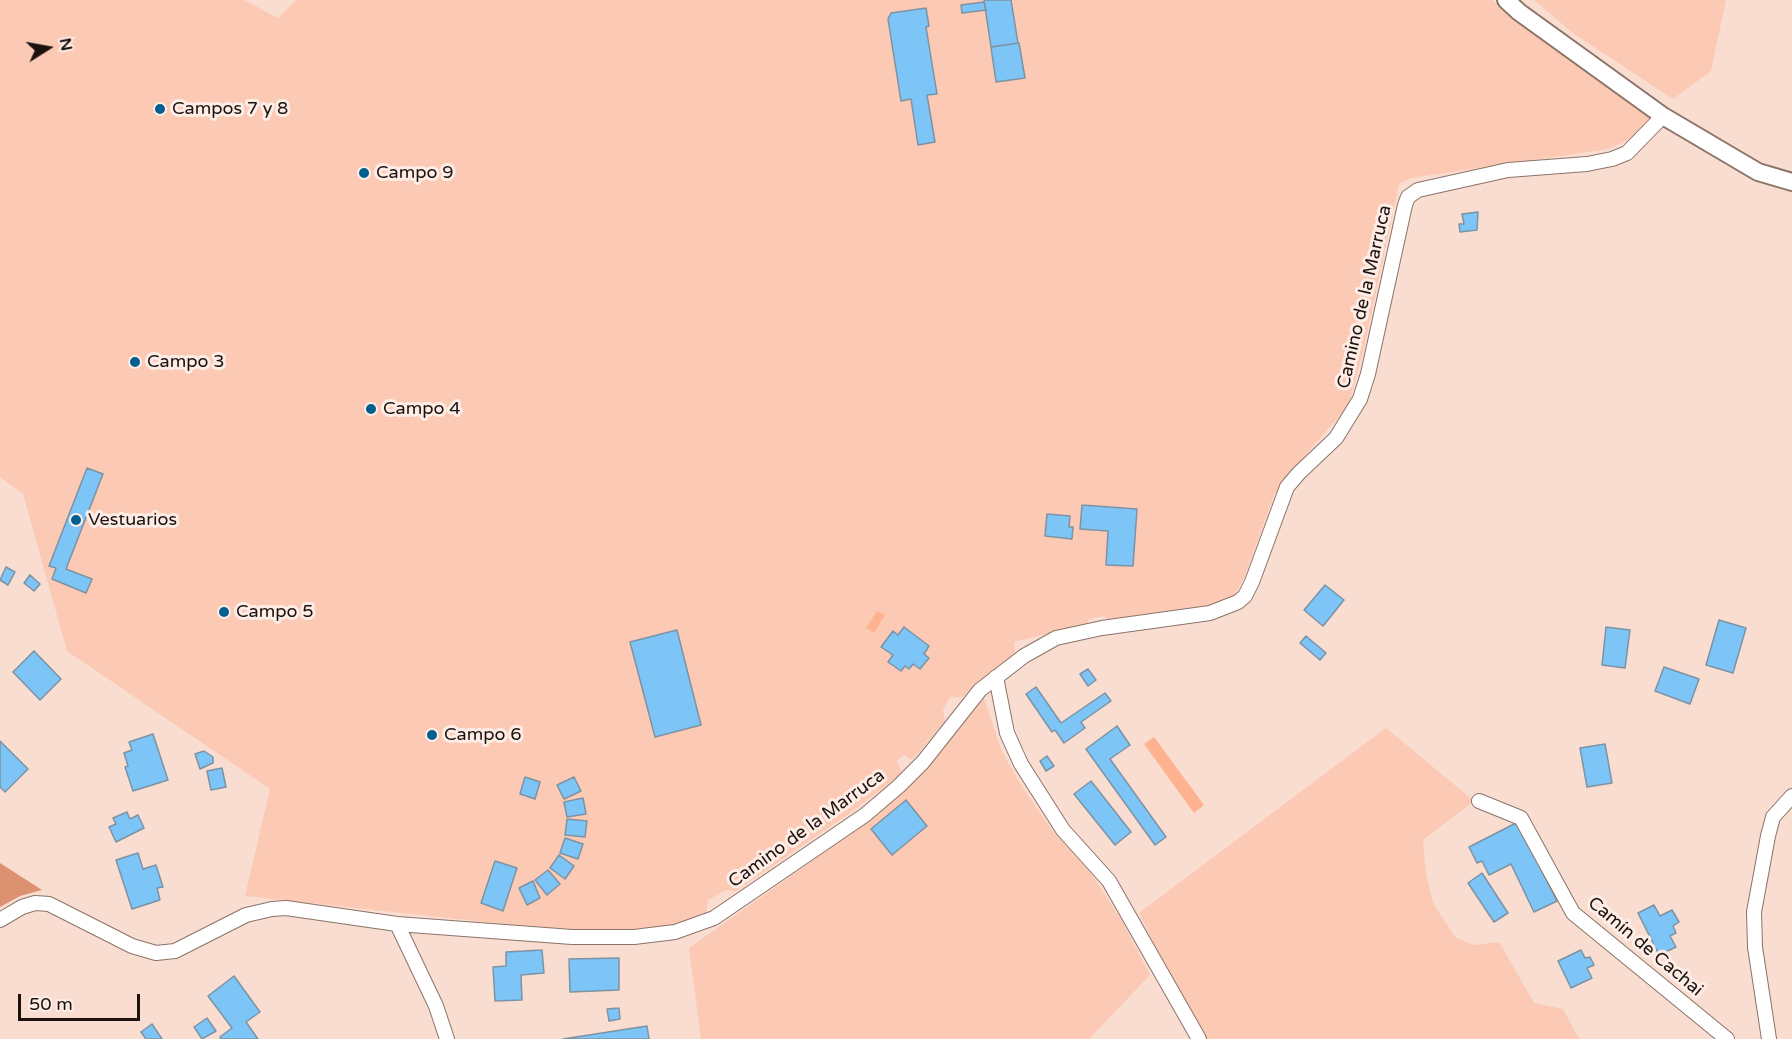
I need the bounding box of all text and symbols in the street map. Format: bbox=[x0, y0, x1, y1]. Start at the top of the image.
north arrow bbox=[18, 18, 78, 78]
text: N bbox=[55, 36, 77, 53]
place label: Campos 7 y 8 bbox=[172, 98, 288, 120]
marker: Campos 7 y 8 bbox=[153, 102, 167, 116]
place label: Campo 9 bbox=[376, 162, 453, 184]
marker: Campo 9 bbox=[357, 166, 371, 180]
street label: Camino de la Marruca bbox=[1333, 203, 1397, 391]
place label: Campo 3 bbox=[147, 351, 224, 373]
marker: Campo 3 bbox=[128, 355, 142, 369]
place label: Campo 4 bbox=[383, 398, 460, 420]
marker: Campo 4 bbox=[364, 402, 378, 416]
place label: Vestuarios bbox=[88, 509, 177, 531]
marker: Vestuarios bbox=[69, 513, 83, 527]
place label: Campo 5 bbox=[236, 601, 313, 623]
marker: Campo 5 bbox=[217, 605, 231, 619]
place label: Campo 6 bbox=[444, 724, 521, 746]
marker: Campo 6 bbox=[425, 728, 439, 742]
street label: Camino de la Marruca bbox=[725, 765, 889, 893]
street label: Camín de Cachai bbox=[1583, 893, 1707, 1001]
scale bar bbox=[21, 982, 142, 1020]
text: 50 m bbox=[29, 993, 73, 1015]

